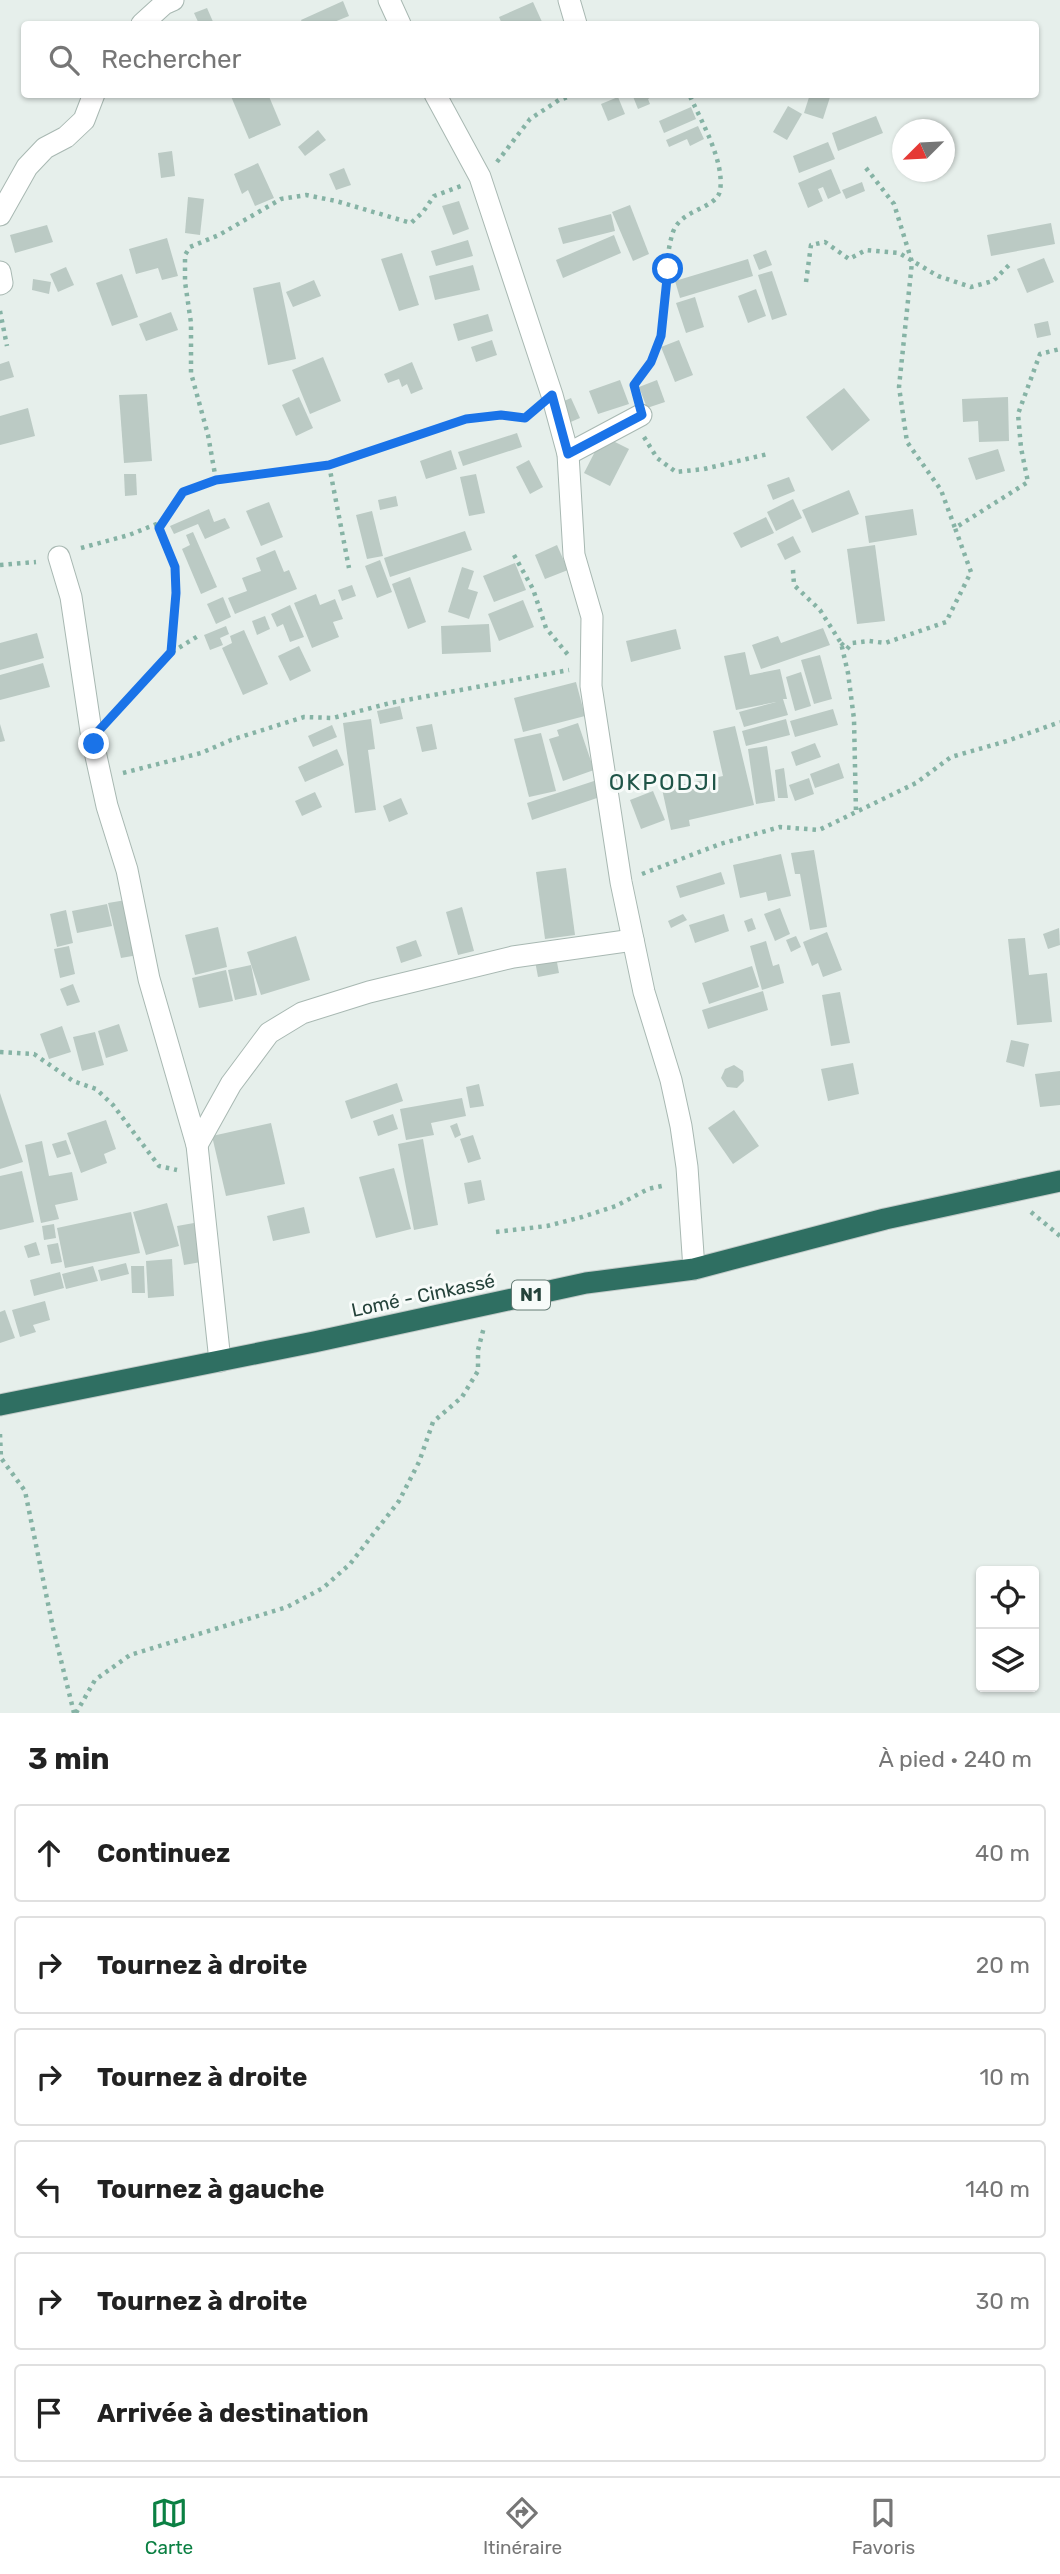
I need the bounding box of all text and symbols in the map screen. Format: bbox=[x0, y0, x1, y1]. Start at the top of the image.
search box bbox=[21, 21, 1039, 98]
icon: search bbox=[45, 41, 83, 79]
text: Rechercher bbox=[101, 44, 241, 75]
north arrow bbox=[892, 119, 955, 182]
route start bbox=[652, 253, 683, 284]
route end bbox=[78, 728, 109, 759]
district label: OKPODJI bbox=[609, 768, 719, 796]
street label: Lomé - Cinkassé bbox=[349, 1269, 497, 1322]
road number: N1 bbox=[512, 1280, 550, 1310]
map controls bbox=[976, 1566, 1039, 1692]
button: locate bbox=[976, 1566, 1039, 1629]
button: layers bbox=[976, 1629, 1039, 1692]
text: 3 min bbox=[28, 1741, 110, 1777]
text: À pied · 240 m bbox=[879, 1745, 1032, 1773]
icon: ahead bbox=[30, 1834, 68, 1872]
text: Continuez bbox=[97, 1838, 230, 1869]
text: 40 m bbox=[975, 1839, 1030, 1867]
icon: right bbox=[30, 1946, 68, 1984]
text: Tournez à droite bbox=[97, 1950, 307, 1981]
text: 20 m bbox=[976, 1951, 1030, 1979]
icon: right bbox=[30, 2058, 68, 2096]
text: Tournez à droite bbox=[97, 2062, 307, 2093]
text: 10 m bbox=[979, 2063, 1030, 2091]
icon: left bbox=[30, 2170, 68, 2208]
text: Tournez à gauche bbox=[97, 2174, 325, 2205]
text: 140 m bbox=[965, 2175, 1030, 2203]
icon: right bbox=[30, 2282, 68, 2320]
text: Tournez à droite bbox=[97, 2286, 307, 2317]
text: 30 m bbox=[975, 2287, 1030, 2315]
icon: arrive bbox=[30, 2394, 68, 2432]
text: Arrivée à destination bbox=[97, 2398, 369, 2429]
tab: Carte bbox=[145, 2494, 193, 2559]
tab: Itinéraire bbox=[483, 2494, 562, 2559]
tab: Favoris bbox=[852, 2494, 915, 2559]

